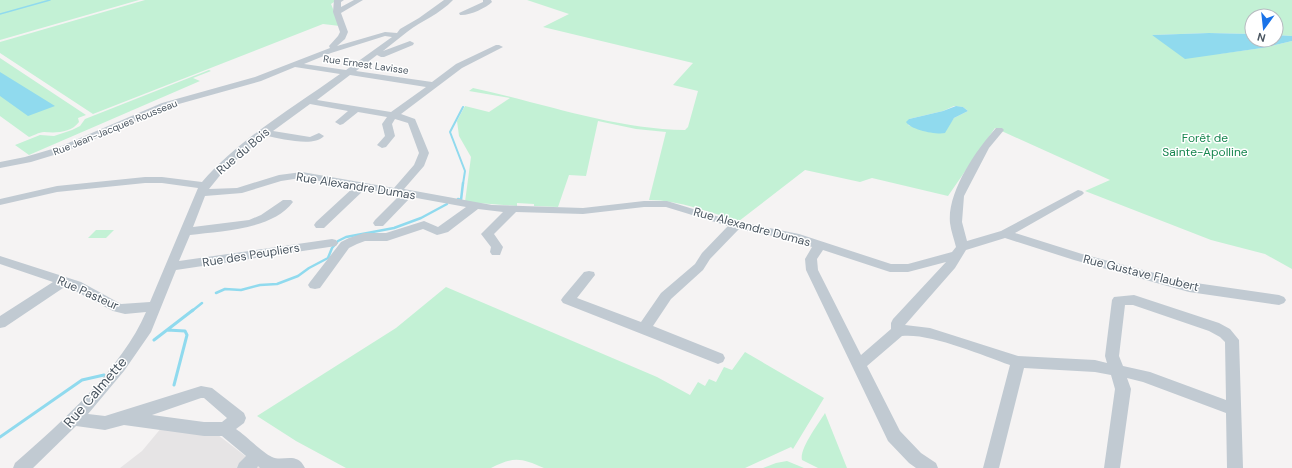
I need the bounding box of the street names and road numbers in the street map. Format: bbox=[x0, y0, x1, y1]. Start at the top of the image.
street label: Rue Ernest Lavisse bbox=[322, 52, 410, 77]
street label: Rue Jean-Jacques Rousseau bbox=[51, 96, 180, 158]
street label: Rue du Bois bbox=[213, 124, 273, 178]
street label: Rue Alexandre Dumas bbox=[295, 169, 417, 203]
street label: Rue Alexandre Dumas bbox=[692, 204, 812, 250]
street label: Rue des Peupliers bbox=[201, 239, 301, 271]
street label: Rue Gustave Flaubert bbox=[1081, 251, 1201, 295]
street label: Rue Pasteur bbox=[55, 272, 122, 314]
street label: Rue Calmette bbox=[59, 353, 131, 431]

